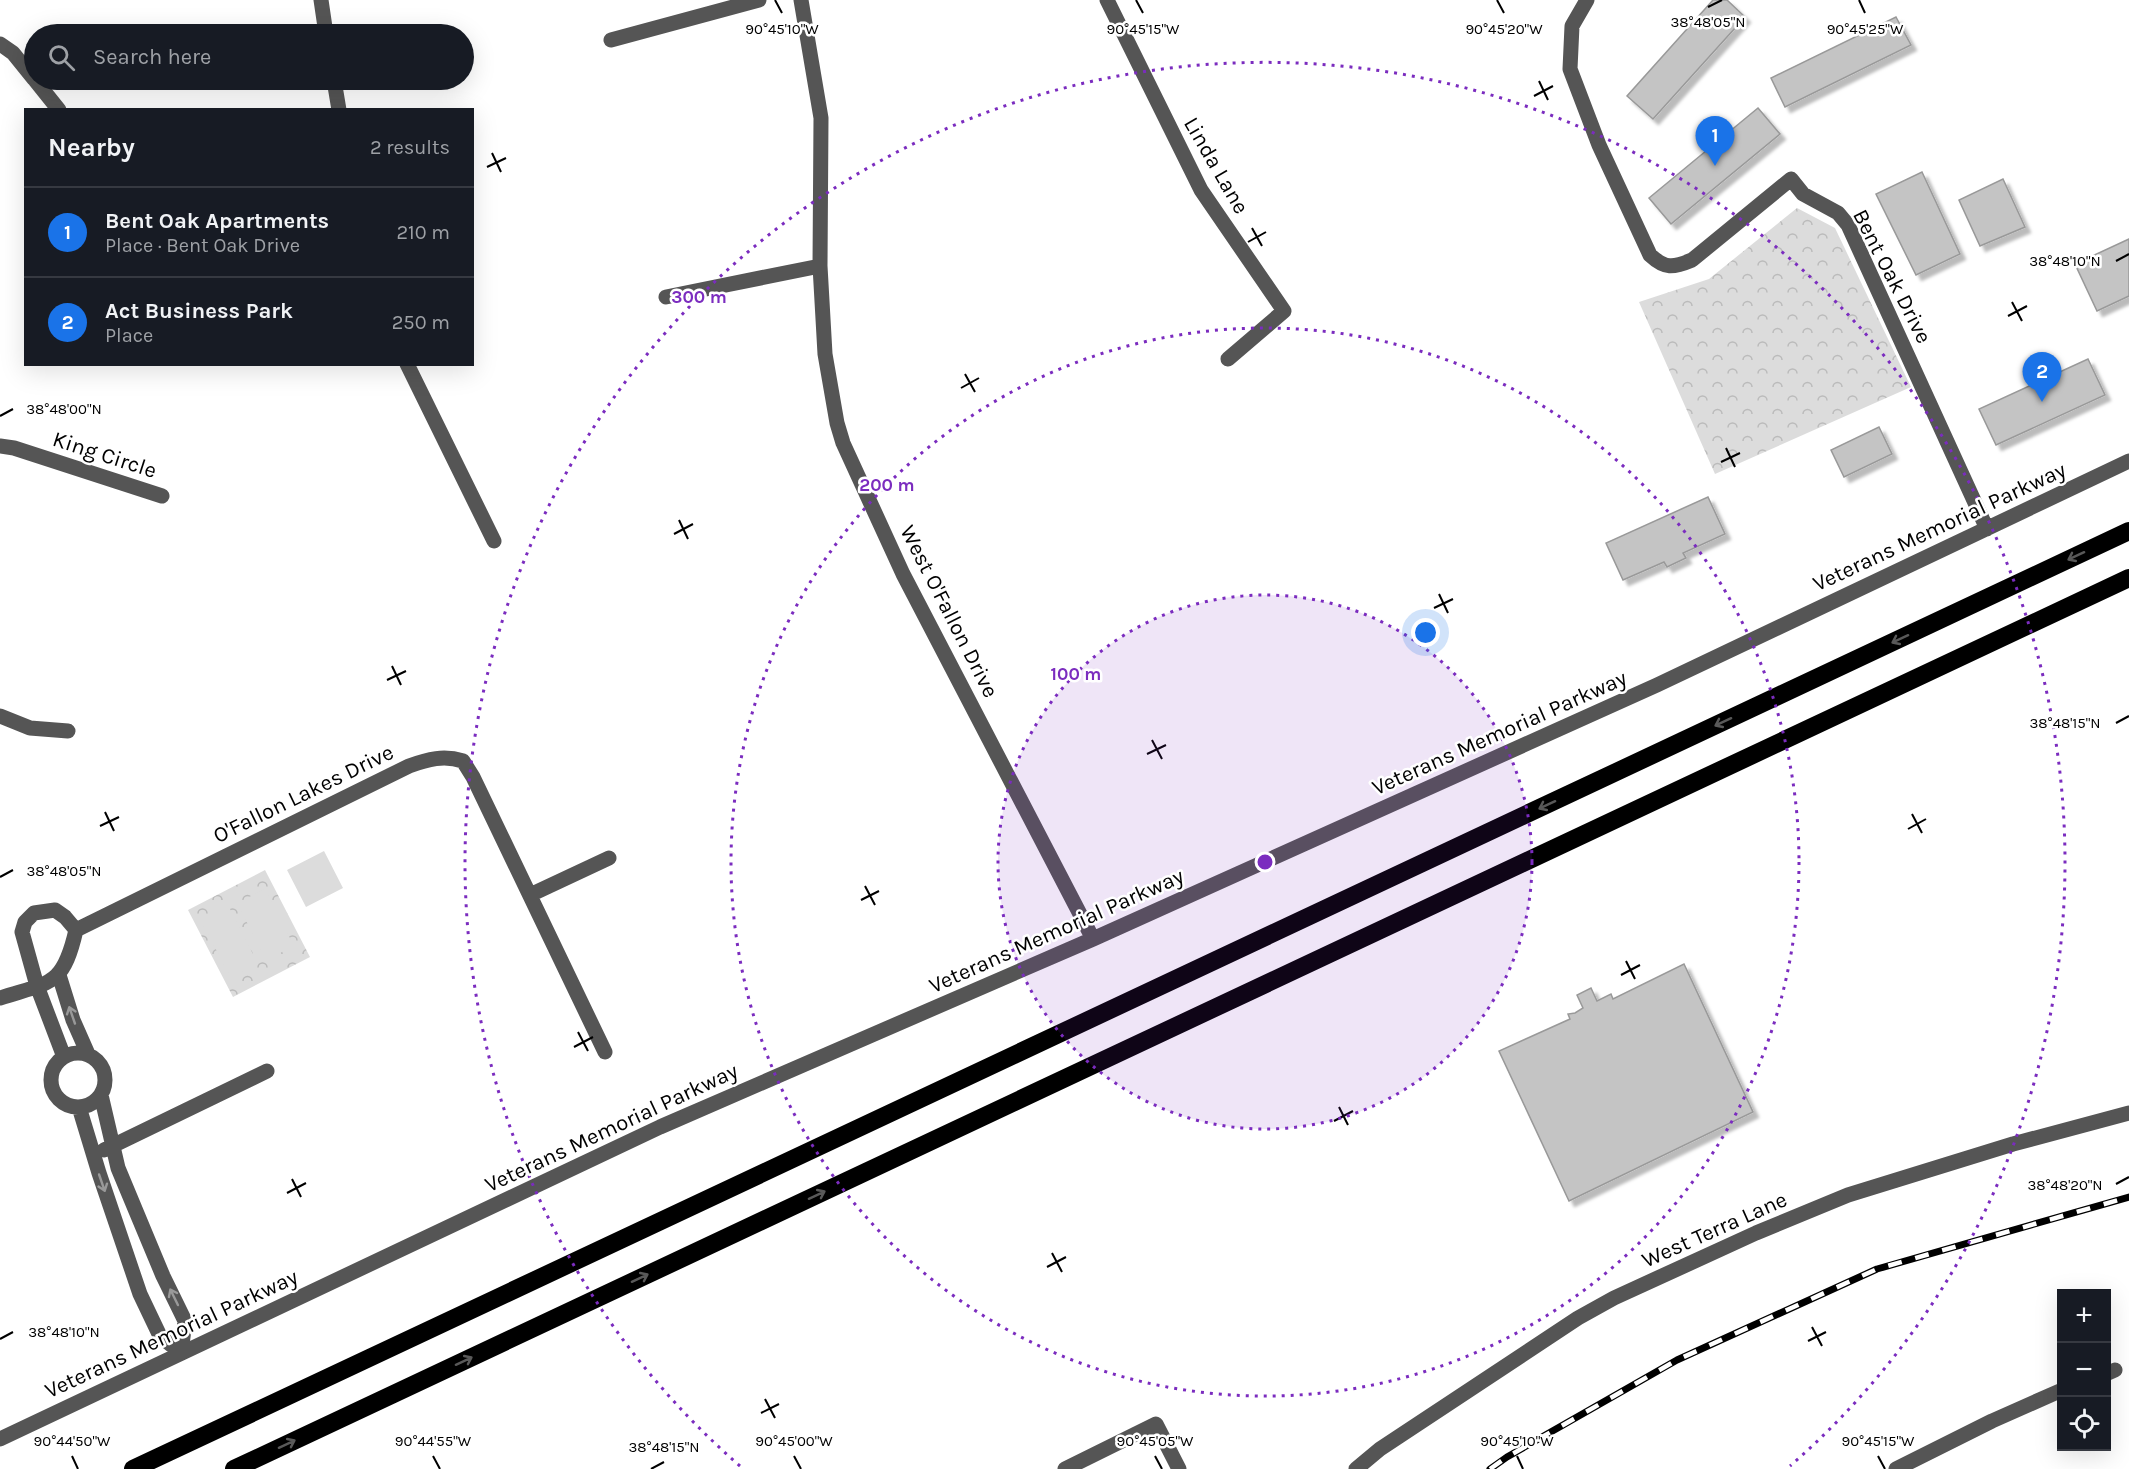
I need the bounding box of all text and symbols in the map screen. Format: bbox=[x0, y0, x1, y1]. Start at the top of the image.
text: 38°48'05"N bbox=[1670, 13, 1746, 31]
text: 90°45'10"W bbox=[745, 20, 819, 38]
text: 90°45'15"W bbox=[1107, 20, 1180, 38]
text: 90°45'20"W bbox=[1465, 20, 1543, 38]
text: 90°45'25"W bbox=[1827, 20, 1904, 38]
search box bbox=[24, 24, 474, 90]
icon: search bbox=[45, 41, 78, 74]
text: Search here bbox=[93, 44, 211, 70]
street label: Linda Lane bbox=[1178, 112, 1254, 219]
pin: 1 bbox=[1696, 116, 1734, 166]
text: Nearby bbox=[48, 132, 135, 163]
text: 2 results bbox=[370, 136, 450, 159]
street label: Bent Oak Drive bbox=[1847, 205, 1937, 348]
text: Bent Oak Apartments bbox=[105, 208, 329, 234]
text: 1 bbox=[64, 221, 71, 244]
text: 210 m bbox=[396, 221, 450, 244]
text: Place · Bent Oak Drive bbox=[105, 234, 300, 257]
text: 38°48'10"N bbox=[2029, 252, 2101, 270]
text: 300 m bbox=[671, 286, 727, 308]
text: Act Business Park bbox=[105, 298, 293, 324]
text: 2 bbox=[61, 311, 74, 334]
text: 250 m bbox=[392, 311, 450, 334]
text: Place bbox=[105, 324, 153, 347]
pin: 2 bbox=[2022, 352, 2062, 402]
text: 38°48'00"N bbox=[26, 400, 102, 418]
street label: King Circle bbox=[49, 426, 160, 484]
street label: Veterans Memorial Parkway bbox=[1809, 457, 2070, 597]
text: 200 m bbox=[859, 474, 915, 496]
street label: West O'Fallon Drive bbox=[894, 521, 1004, 702]
one-way arrow bbox=[2068, 550, 2086, 562]
your location bbox=[1411, 618, 1440, 647]
one-way arrow bbox=[1891, 633, 1909, 645]
text: 100 m bbox=[1051, 663, 1101, 685]
street label: Veterans Memorial Parkway bbox=[1368, 665, 1631, 801]
text: 38°48'15"N bbox=[2029, 714, 2101, 732]
one-way arrow bbox=[1715, 716, 1733, 728]
street label: O'Fallon Lakes Drive bbox=[209, 739, 398, 849]
one-way arrow bbox=[1538, 799, 1556, 811]
centre of rings bbox=[1255, 852, 1275, 872]
text: 38°48'05"N bbox=[26, 862, 102, 880]
street label: Veterans Memorial Parkway bbox=[925, 863, 1188, 999]
one-way arrow bbox=[65, 1006, 76, 1025]
street label: Veterans Memorial Parkway bbox=[481, 1058, 742, 1198]
one-way arrow bbox=[97, 1173, 108, 1192]
text: 38°48'20"N bbox=[2027, 1176, 2103, 1194]
street label: West Terra Lane bbox=[1638, 1186, 1791, 1274]
one-way arrow bbox=[807, 1189, 825, 1201]
street label: Veterans Memorial Parkway bbox=[41, 1264, 302, 1404]
one-way arrow bbox=[631, 1272, 649, 1284]
one-way arrow bbox=[167, 1289, 179, 1307]
map controls bbox=[2057, 1289, 2111, 1451]
button: + bbox=[2057, 1289, 2111, 1343]
text: 38°48'10"N bbox=[28, 1323, 100, 1341]
button: − bbox=[2057, 1343, 2111, 1397]
one-way arrow bbox=[454, 1355, 472, 1367]
button: locate bbox=[2057, 1397, 2111, 1451]
text: 90°44'50"W bbox=[34, 1432, 111, 1450]
text: 90°44'55"W bbox=[395, 1432, 472, 1450]
text: 90°45'00"W bbox=[755, 1432, 833, 1450]
text: 90°45'05"W bbox=[1117, 1432, 1194, 1450]
text: 90°45'10"W bbox=[1480, 1432, 1554, 1450]
text: 90°45'15"W bbox=[1842, 1432, 1915, 1450]
one-way arrow bbox=[278, 1438, 296, 1450]
text: 38°48'15"N bbox=[628, 1438, 700, 1456]

